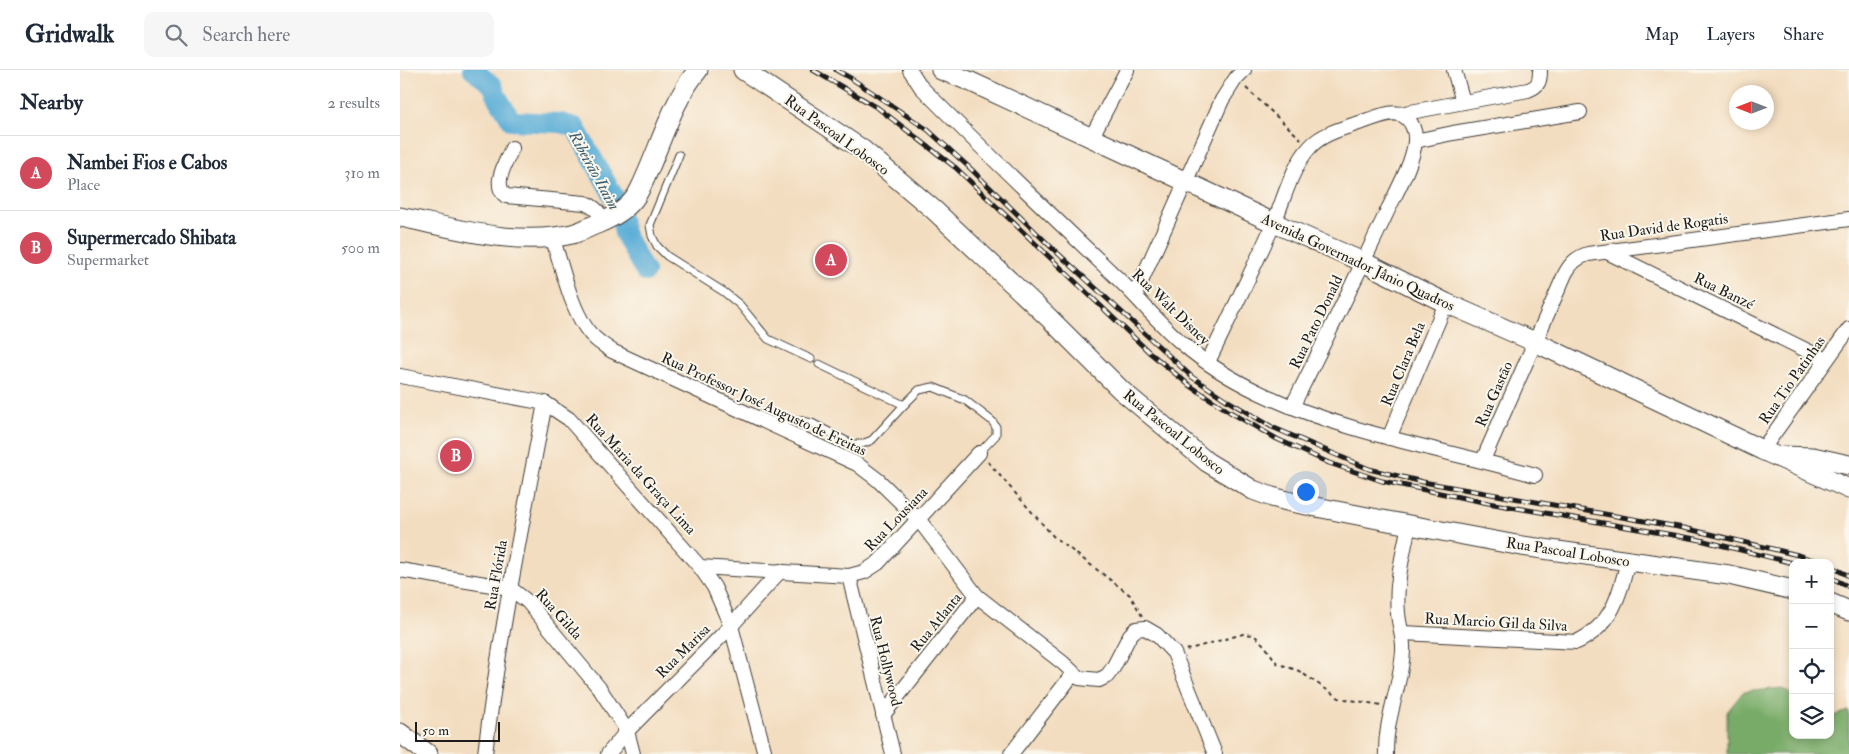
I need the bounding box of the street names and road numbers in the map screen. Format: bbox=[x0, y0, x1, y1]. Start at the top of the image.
street label: Rua Pascoal Lobosco bbox=[781, 91, 893, 180]
street label: Avenida Governador Jânio Quadros bbox=[1257, 209, 1457, 317]
street label: Rua David de Rogatis bbox=[1599, 209, 1729, 246]
street label: Rua Walt Disney bbox=[1128, 265, 1214, 350]
street label: Rua Banzé bbox=[1690, 269, 1758, 315]
street label: Rua Pato Donald bbox=[1286, 272, 1348, 372]
street label: Rua Clara Bela bbox=[1377, 318, 1430, 409]
street label: Rua Tio Patinhas bbox=[1755, 333, 1830, 428]
street label: Rua Professor José Augusto de Freitas bbox=[658, 348, 870, 461]
street label: Rua Gastão bbox=[1472, 358, 1517, 430]
street label: Rua Pascoal Lobosco bbox=[1119, 386, 1228, 479]
street label: Rua Maria da Graça Lima bbox=[581, 410, 701, 539]
street label: Rua Lousiana bbox=[861, 482, 933, 556]
street label: Rua Pascoal Lobosco bbox=[1505, 533, 1631, 572]
street label: Rua Flórida bbox=[481, 538, 512, 612]
street label: Rua Gilda bbox=[531, 585, 587, 644]
street label: Rua Atlanta bbox=[907, 588, 967, 656]
street label: Rua Marcio Gil da Silva bbox=[1424, 609, 1569, 636]
street label: Rua Hollywood bbox=[865, 614, 906, 709]
street label: Rua Marisa bbox=[652, 620, 715, 683]

